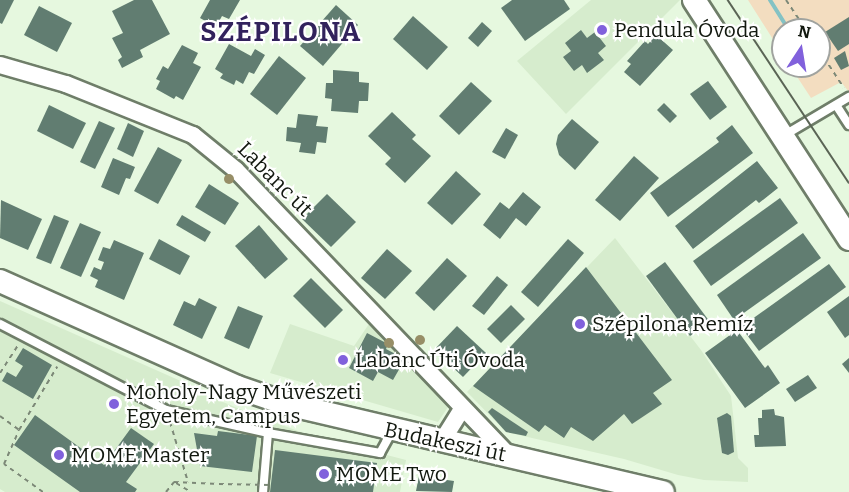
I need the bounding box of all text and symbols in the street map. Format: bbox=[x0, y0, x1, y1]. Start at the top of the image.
district label: SZÉPILONA bbox=[200, 17, 362, 49]
place label: Pendula Óvoda bbox=[614, 17, 760, 43]
north arrow bbox=[771, 18, 831, 78]
text: N bbox=[796, 21, 812, 42]
marker: Pendula Óvoda bbox=[595, 23, 609, 37]
street label: Labanc út bbox=[232, 136, 318, 222]
place label: Szépilona Remíz bbox=[592, 311, 753, 337]
marker: Szépilona Remíz bbox=[573, 317, 587, 331]
place label: Labanc Úti Óvoda bbox=[355, 347, 525, 373]
marker: Labanc Úti Óvoda bbox=[336, 353, 350, 367]
place label: Moholy-Nagy Művészeti Egyetem, Campus bbox=[126, 379, 361, 429]
marker: Moholy-Nagy Művészeti Egyetem, Campus bbox=[107, 397, 121, 411]
street label: Budakeszi út bbox=[382, 417, 508, 467]
place label: MOME Master bbox=[71, 442, 209, 468]
marker: MOME Master bbox=[52, 448, 66, 462]
place label: MOME Two bbox=[336, 461, 447, 487]
marker: MOME Two bbox=[317, 467, 331, 481]

